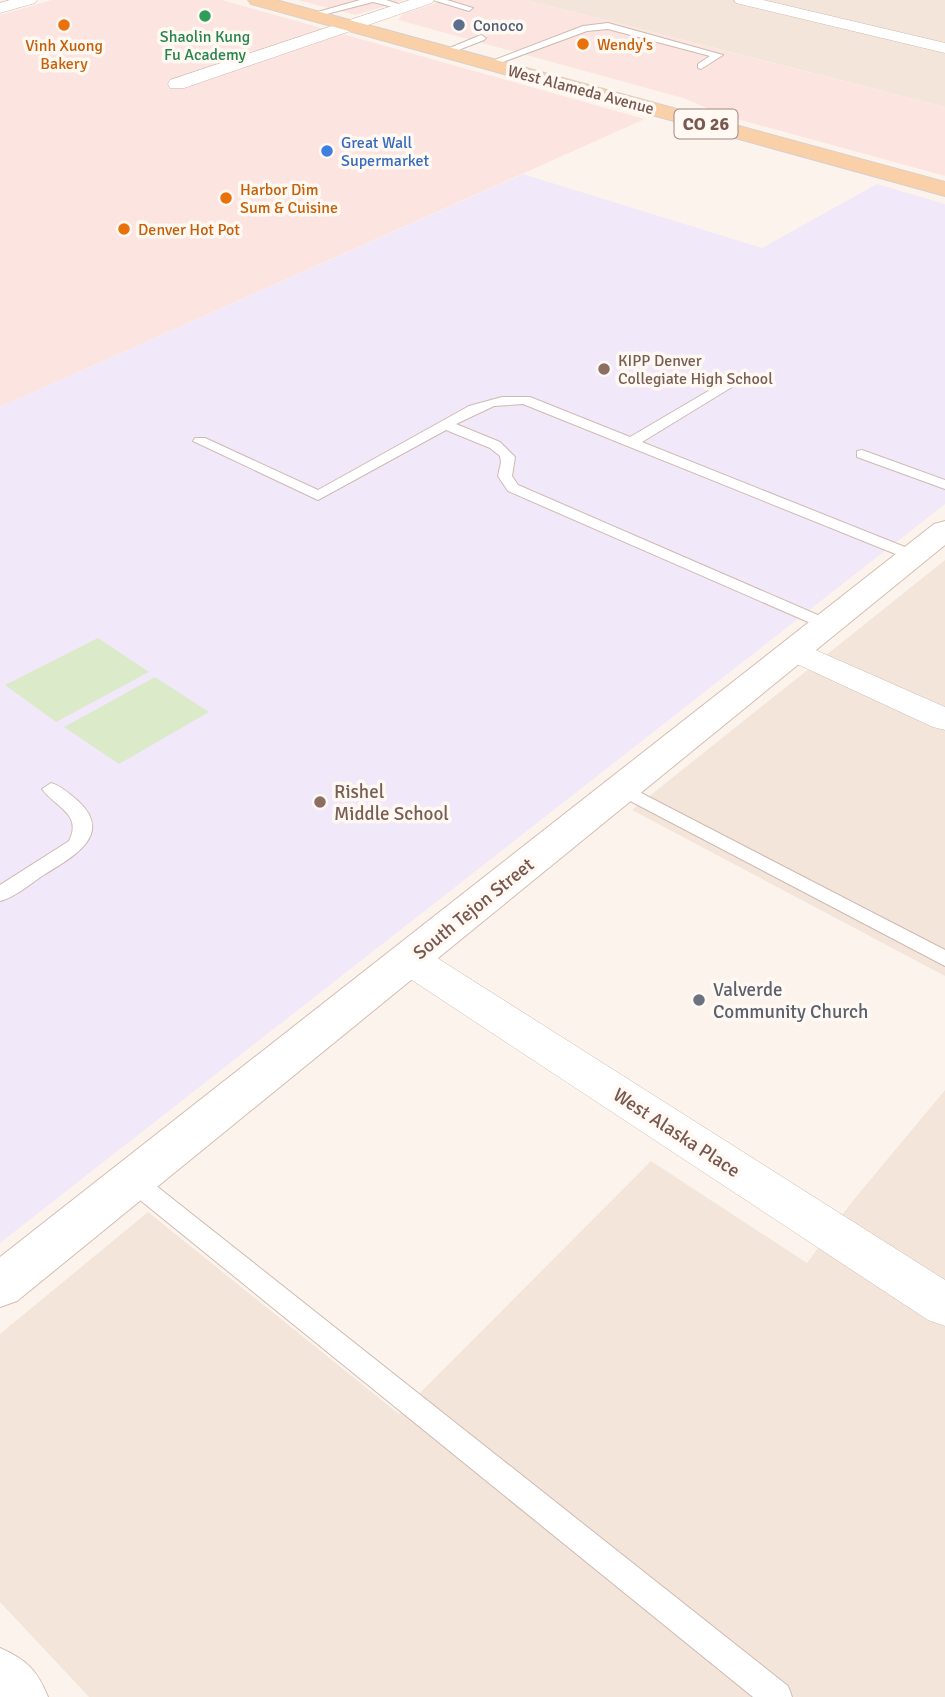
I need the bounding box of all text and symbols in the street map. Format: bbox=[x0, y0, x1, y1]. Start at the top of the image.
marker: Shaolin Kung Fu Academy bbox=[197, 8, 213, 24]
place label: Conoco bbox=[473, 16, 524, 36]
marker: Vinh Xuong Bakery bbox=[56, 17, 72, 33]
marker: Conoco bbox=[451, 17, 467, 33]
place label: Shaolin Kung Fu Academy bbox=[160, 27, 250, 65]
place label: Wendy's bbox=[597, 35, 653, 55]
place label: Vinh Xuong Bakery bbox=[25, 36, 103, 74]
marker: Wendy's bbox=[575, 36, 591, 52]
street label: West Alameda Avenue bbox=[505, 61, 656, 119]
road number: CO 26 bbox=[674, 110, 738, 139]
place label: Great Wall Supermarket bbox=[341, 133, 429, 171]
marker: Great Wall Supermarket bbox=[319, 143, 335, 159]
place label: Harbor Dim Sum & Cuisine bbox=[240, 180, 338, 218]
marker: Harbor Dim Sum & Cuisine bbox=[218, 190, 234, 206]
place label: Denver Hot Pot bbox=[138, 220, 240, 240]
marker: Denver Hot Pot bbox=[116, 221, 132, 237]
place label: KIPP Denver Collegiate High School bbox=[618, 351, 773, 389]
marker: KIPP Denver Collegiate High School bbox=[596, 361, 612, 377]
place label: Rishel Middle School bbox=[334, 780, 449, 826]
marker: Rishel Middle School bbox=[312, 794, 328, 810]
street label: South Tejon Street bbox=[408, 853, 539, 965]
place label: Valverde Community Church bbox=[713, 978, 868, 1024]
marker: Valverde Community Church bbox=[691, 992, 707, 1008]
street label: West Alaska Place bbox=[608, 1083, 745, 1183]

